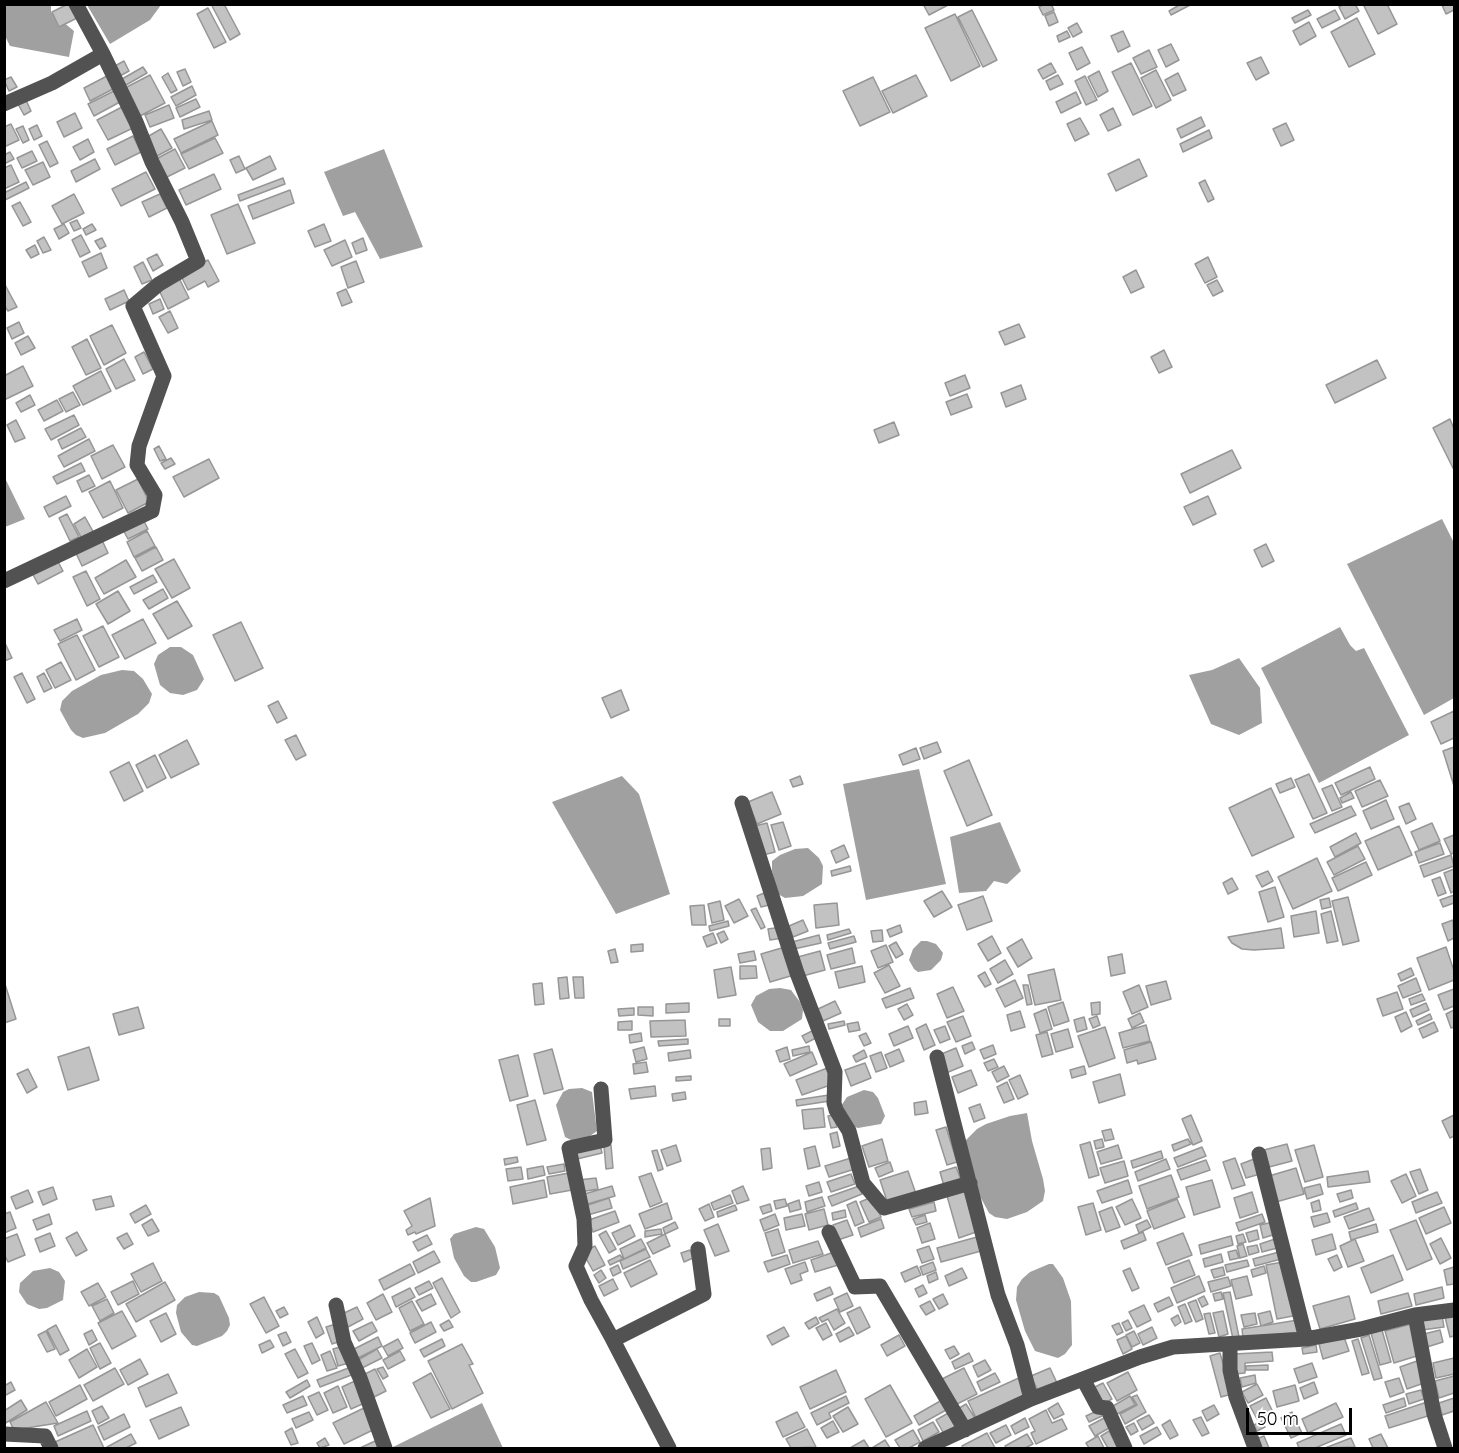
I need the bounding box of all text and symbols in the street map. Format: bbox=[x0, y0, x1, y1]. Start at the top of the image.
scale bar bbox=[1249, 1396, 1356, 1434]
text: 50 m bbox=[1257, 1407, 1299, 1430]

